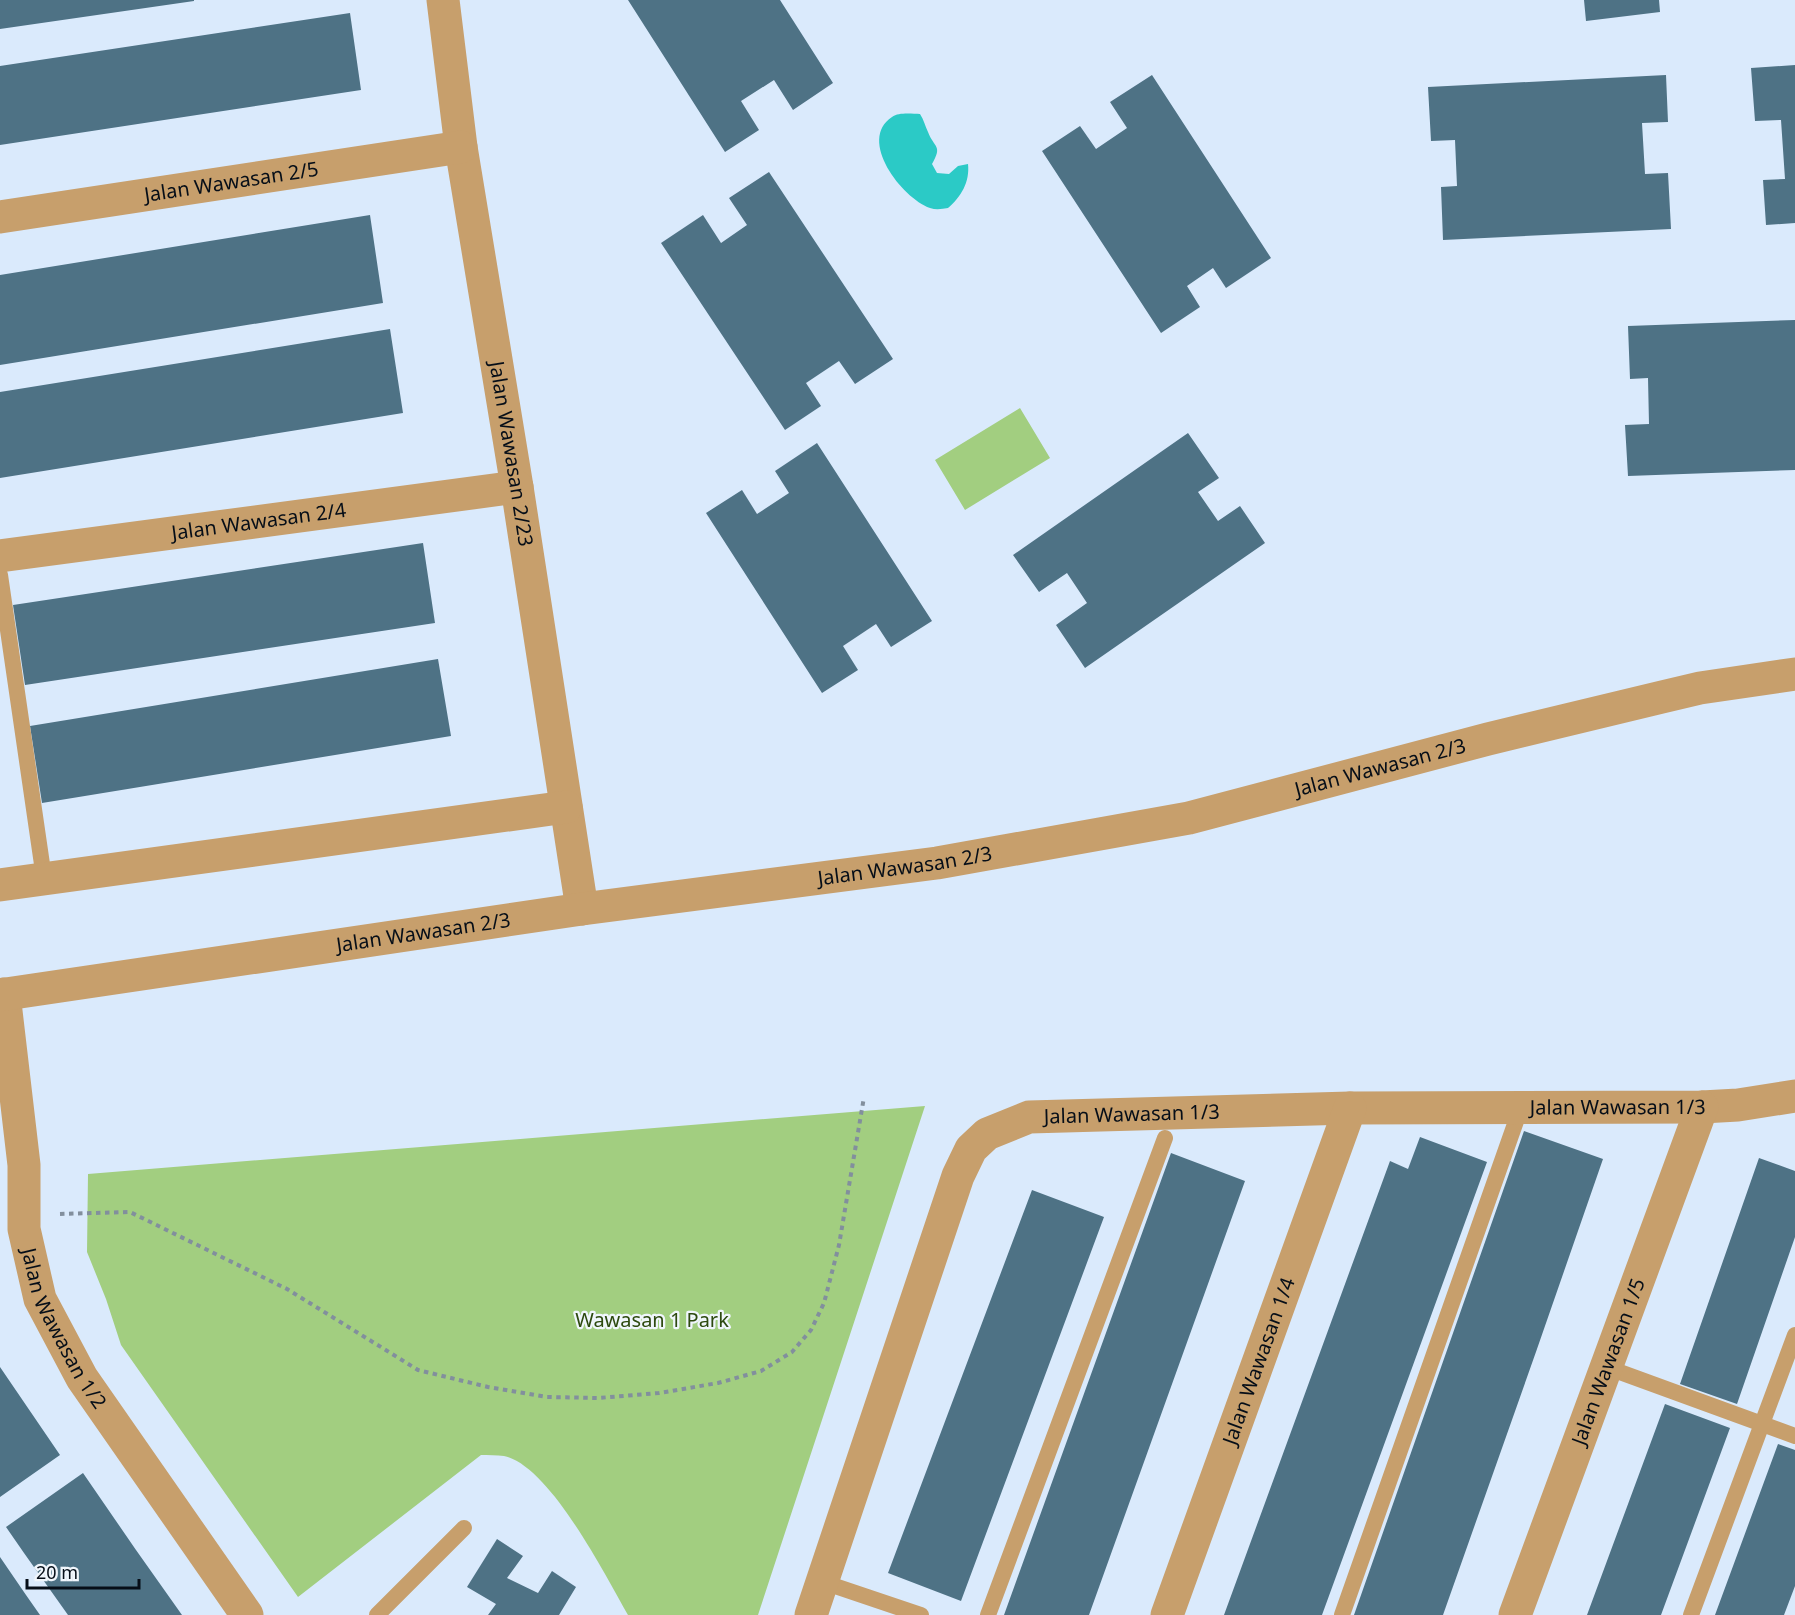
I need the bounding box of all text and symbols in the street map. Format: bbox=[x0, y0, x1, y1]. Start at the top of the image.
street label: Jalan Wawasan 2/5 bbox=[140, 155, 320, 208]
street label: Jalan Wawasan 2/23 bbox=[483, 357, 540, 548]
street label: Jalan Wawasan 2/4 bbox=[168, 496, 348, 546]
street label: Jalan Wawasan 2/3 bbox=[1290, 731, 1468, 803]
street label: Jalan Wawasan 2/3 bbox=[814, 839, 994, 892]
street label: Jalan Wawasan 2/3 bbox=[332, 906, 512, 958]
street label: Jalan Wawasan 1/3 bbox=[1528, 1093, 1706, 1120]
street label: Jalan Wawasan 1/3 bbox=[1042, 1098, 1220, 1130]
street label: Jalan Wawasan 1/2 bbox=[15, 1243, 113, 1414]
street label: Jalan Wawasan 1/4 bbox=[1215, 1273, 1301, 1450]
street label: Jalan Wawasan 1/5 bbox=[1564, 1274, 1651, 1451]
park label: Wawasan 1 Park bbox=[575, 1306, 729, 1333]
scale bar bbox=[27, 1552, 140, 1590]
text: 20 m bbox=[36, 1560, 78, 1584]

